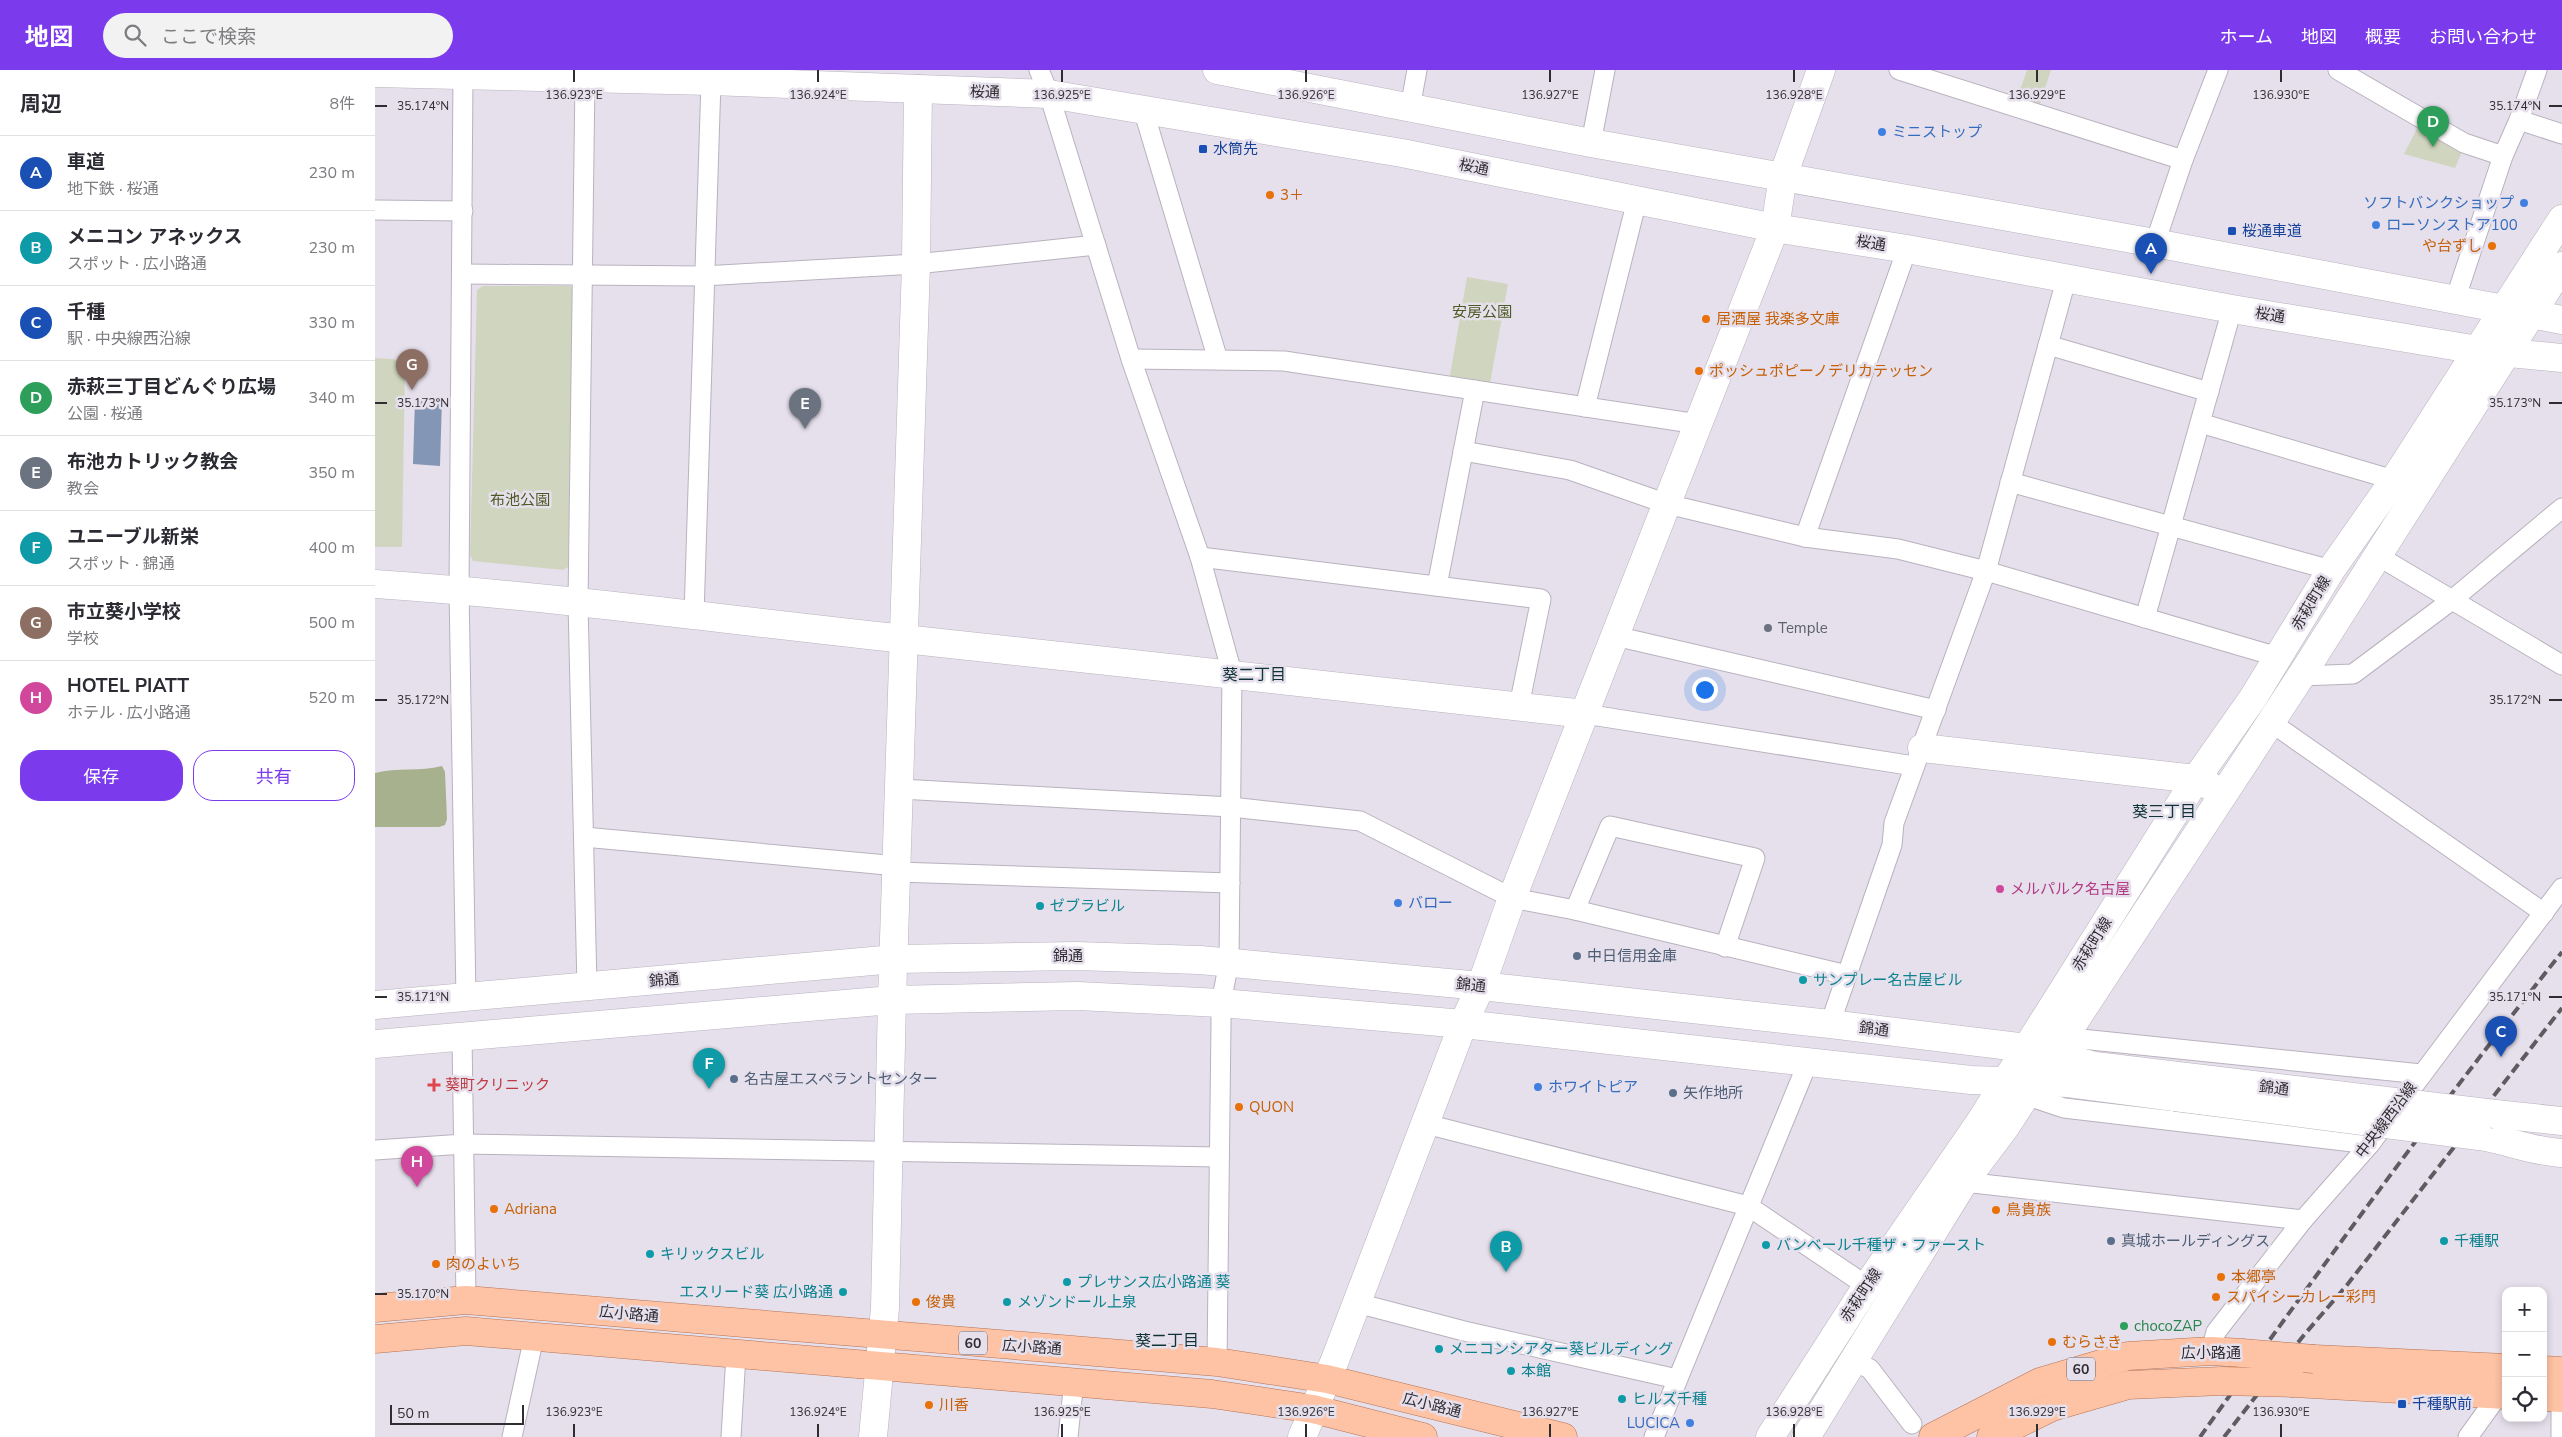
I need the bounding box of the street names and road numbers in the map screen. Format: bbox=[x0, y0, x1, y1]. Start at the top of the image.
street label: 桜通 bbox=[970, 81, 1000, 103]
street label: 桜通 bbox=[1457, 154, 1491, 180]
street label: 桜通 bbox=[1855, 231, 1887, 255]
street label: 桜通 bbox=[2254, 303, 2286, 327]
street label: 赤萩町線 bbox=[2287, 572, 2335, 634]
street label: 赤萩町線 bbox=[2068, 913, 2116, 975]
street label: 錦通 bbox=[1053, 946, 1083, 966]
street label: 錦通 bbox=[648, 969, 680, 991]
street label: 錦通 bbox=[1455, 973, 1487, 997]
street label: 錦通 bbox=[1858, 1017, 1890, 1041]
street label: 錦通 bbox=[2258, 1076, 2290, 1100]
street label: 中央線西沿線 bbox=[2351, 1078, 2421, 1162]
street label: 赤萩町線 bbox=[1836, 1265, 1886, 1325]
street label: 広小路通 bbox=[598, 1301, 660, 1327]
road number: 60 bbox=[959, 1332, 987, 1354]
street label: 広小路通 bbox=[1001, 1335, 1063, 1359]
street label: 広小路通 bbox=[2181, 1343, 2241, 1363]
road number: 60 bbox=[2067, 1358, 2095, 1380]
street label: 広小路通 bbox=[1400, 1388, 1464, 1422]

